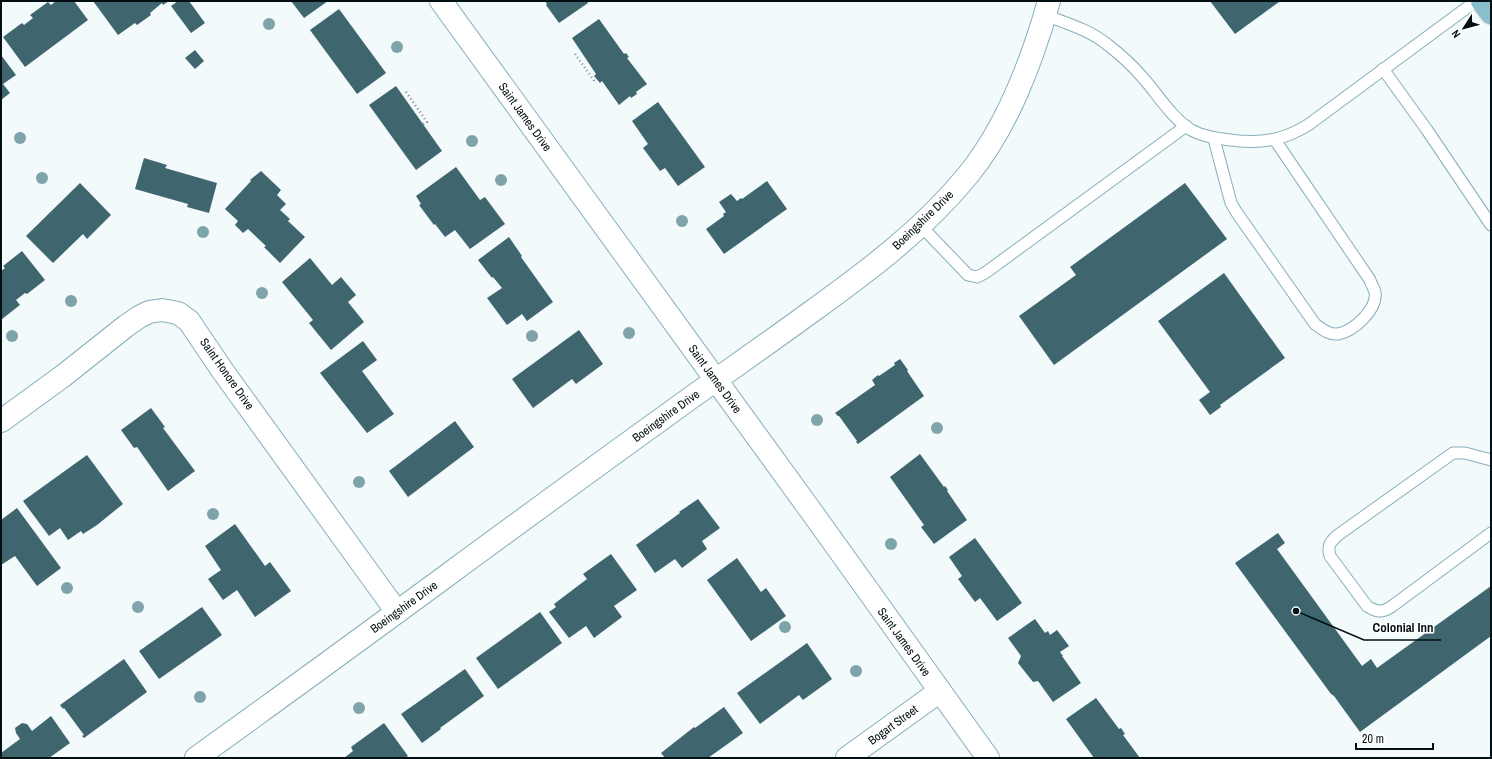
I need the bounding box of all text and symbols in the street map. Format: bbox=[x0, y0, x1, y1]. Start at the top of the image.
north arrow bbox=[1444, 8, 1484, 48]
text: N bbox=[1448, 27, 1463, 41]
street label: Saint James Drive bbox=[495, 80, 555, 154]
street label: Boeingshire Drive bbox=[889, 187, 957, 253]
street label: Saint Honore Drive bbox=[196, 335, 258, 413]
street label: Saint James Drive bbox=[685, 342, 745, 416]
street label: Boeingshire Drive bbox=[629, 386, 703, 446]
street label: Boeingshire Drive bbox=[367, 577, 441, 637]
street label: Saint James Drive bbox=[874, 605, 934, 679]
callout: Colonial Inn bbox=[1364, 615, 1441, 640]
text: Colonial Inn bbox=[1372, 619, 1434, 636]
street label: Bogart Street bbox=[865, 701, 921, 749]
scale bar bbox=[1356, 725, 1433, 751]
text: 20 m bbox=[1362, 731, 1384, 747]

